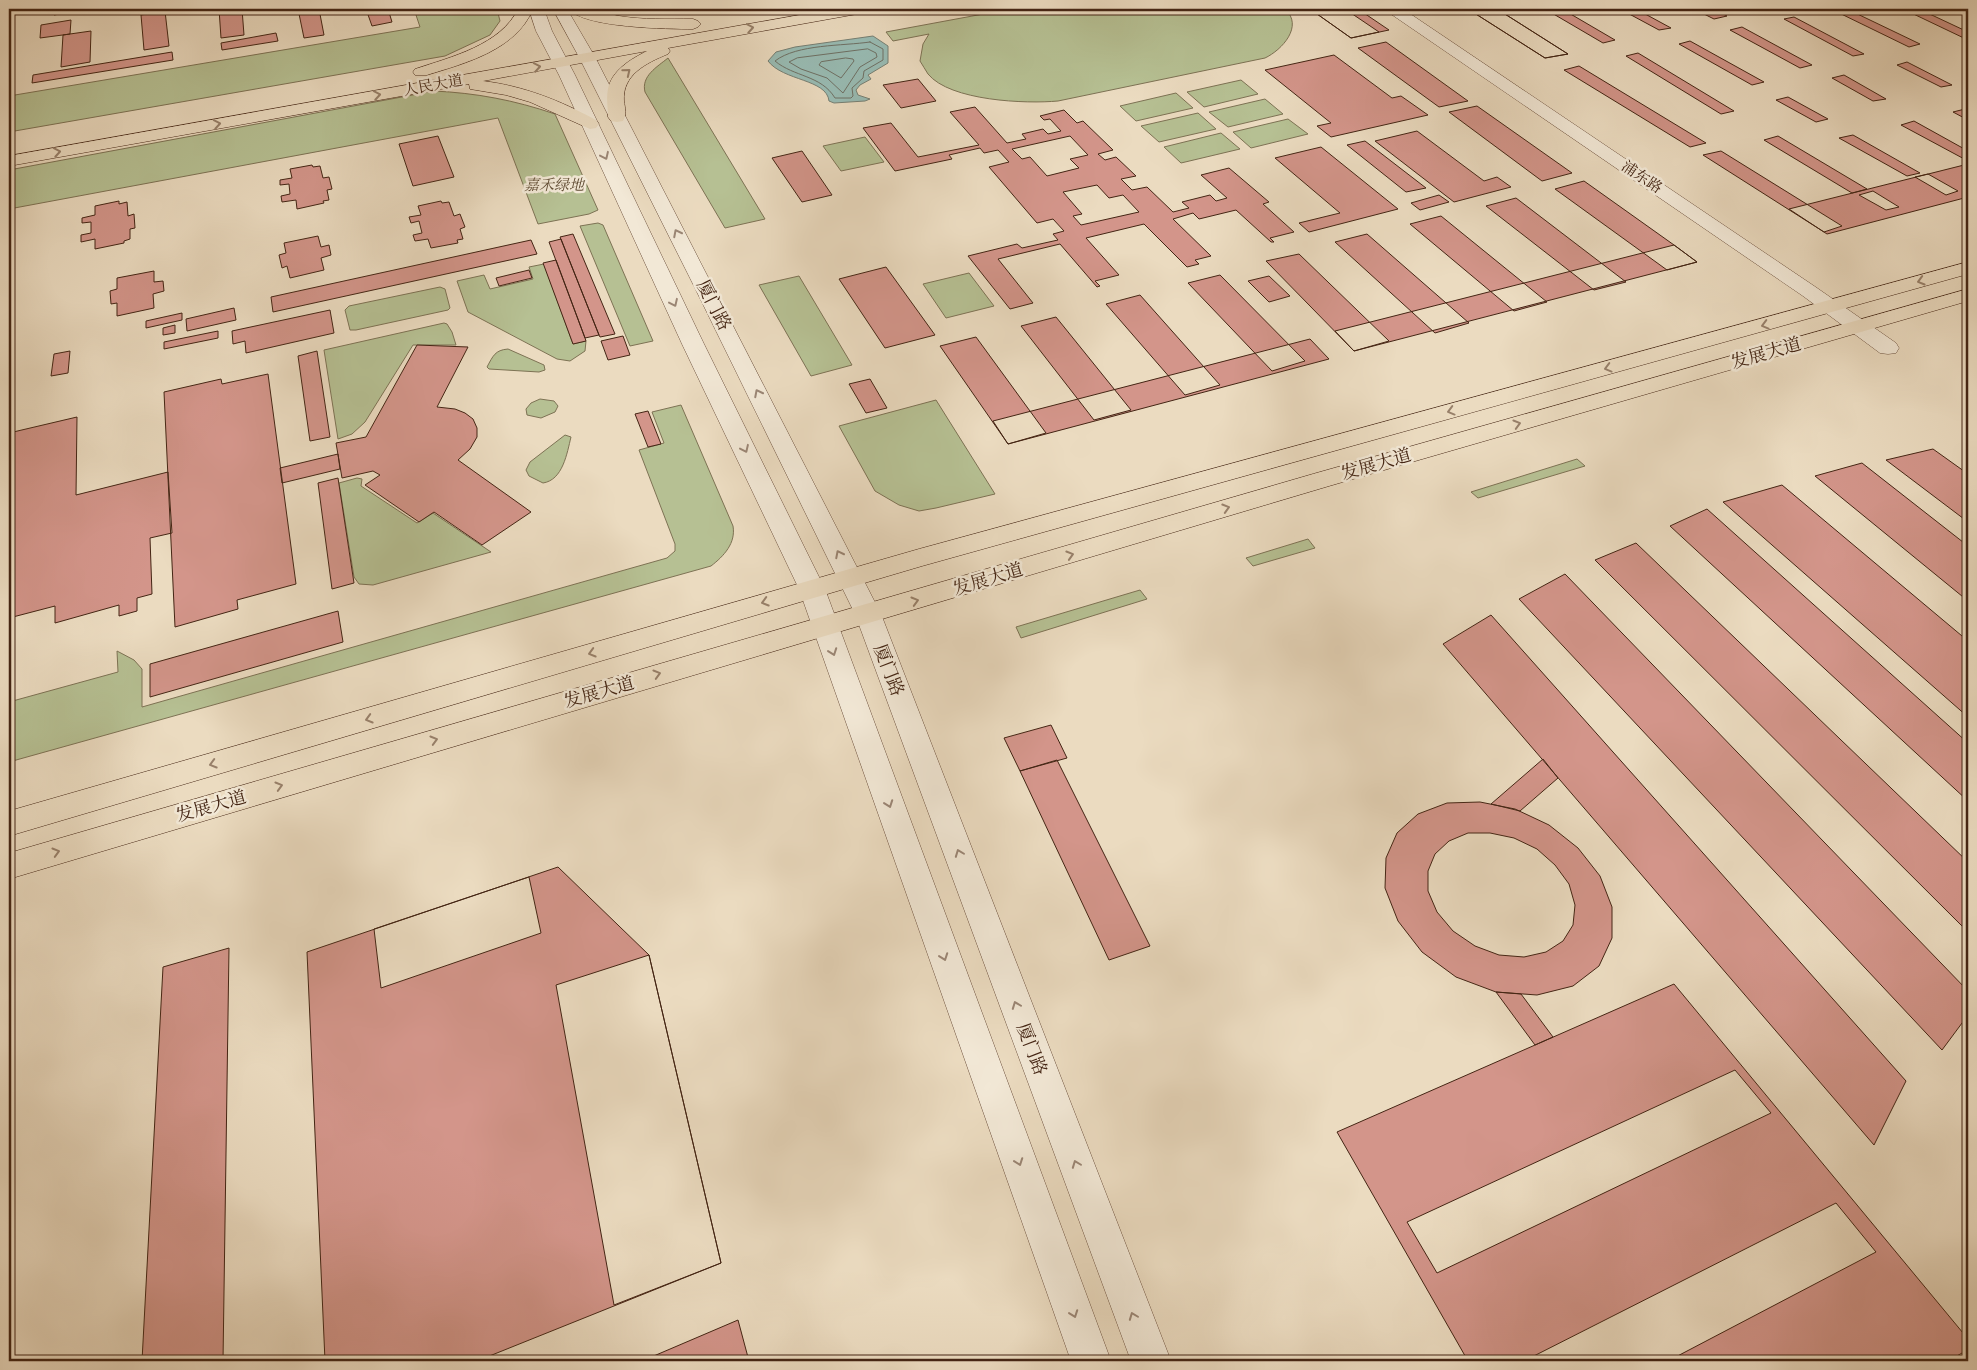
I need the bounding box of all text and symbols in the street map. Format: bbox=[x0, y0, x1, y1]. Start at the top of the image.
one-way arrow bbox=[745, 24, 754, 34]
one-way arrow bbox=[532, 62, 541, 72]
street label: 人民大道 bbox=[402, 69, 464, 100]
one-way arrow bbox=[622, 69, 631, 78]
one-way arrow bbox=[372, 91, 381, 101]
one-way arrow bbox=[212, 119, 221, 129]
one-way arrow bbox=[52, 148, 61, 158]
one-way arrow bbox=[599, 151, 609, 160]
street label: 浦东路 bbox=[1618, 155, 1667, 198]
park label: 嘉禾绿地 bbox=[524, 174, 586, 195]
one-way arrow bbox=[673, 229, 683, 238]
street label: 厦门路 bbox=[690, 275, 739, 335]
one-way arrow bbox=[1918, 276, 1926, 286]
one-way arrow bbox=[668, 298, 678, 307]
one-way arrow bbox=[1761, 319, 1769, 329]
street label: 发展大道 bbox=[1728, 330, 1804, 375]
one-way arrow bbox=[1604, 362, 1613, 373]
one-way arrow bbox=[754, 389, 764, 398]
one-way arrow bbox=[1448, 406, 1456, 416]
one-way arrow bbox=[1512, 419, 1520, 429]
street label: 发展大道 bbox=[1338, 441, 1414, 486]
one-way arrow bbox=[739, 444, 749, 453]
one-way arrow bbox=[1222, 504, 1230, 514]
one-way arrow bbox=[835, 550, 845, 559]
one-way arrow bbox=[1066, 550, 1074, 560]
street label: 发展大道 bbox=[949, 555, 1026, 602]
one-way arrow bbox=[910, 596, 918, 606]
one-way arrow bbox=[761, 597, 769, 607]
street label: 厦门路 bbox=[867, 640, 912, 700]
one-way arrow bbox=[827, 647, 837, 655]
one-way arrow bbox=[588, 648, 597, 658]
street label: 发展大道 bbox=[561, 669, 637, 714]
one-way arrow bbox=[653, 670, 661, 680]
one-way arrow bbox=[365, 713, 374, 723]
one-way arrow bbox=[430, 736, 438, 746]
one-way arrow bbox=[209, 759, 218, 769]
one-way arrow bbox=[274, 782, 282, 792]
street label: 发展大道 bbox=[173, 783, 249, 828]
one-way arrow bbox=[883, 800, 893, 808]
one-way arrow bbox=[51, 847, 60, 858]
one-way arrow bbox=[954, 850, 964, 858]
one-way arrow bbox=[938, 952, 948, 961]
one-way arrow bbox=[1012, 1002, 1022, 1010]
street label: 厦门路 bbox=[1010, 1019, 1055, 1079]
one-way arrow bbox=[1013, 1157, 1023, 1165]
one-way arrow bbox=[1072, 1160, 1082, 1168]
one-way arrow bbox=[1068, 1310, 1078, 1318]
one-way arrow bbox=[1129, 1312, 1139, 1320]

